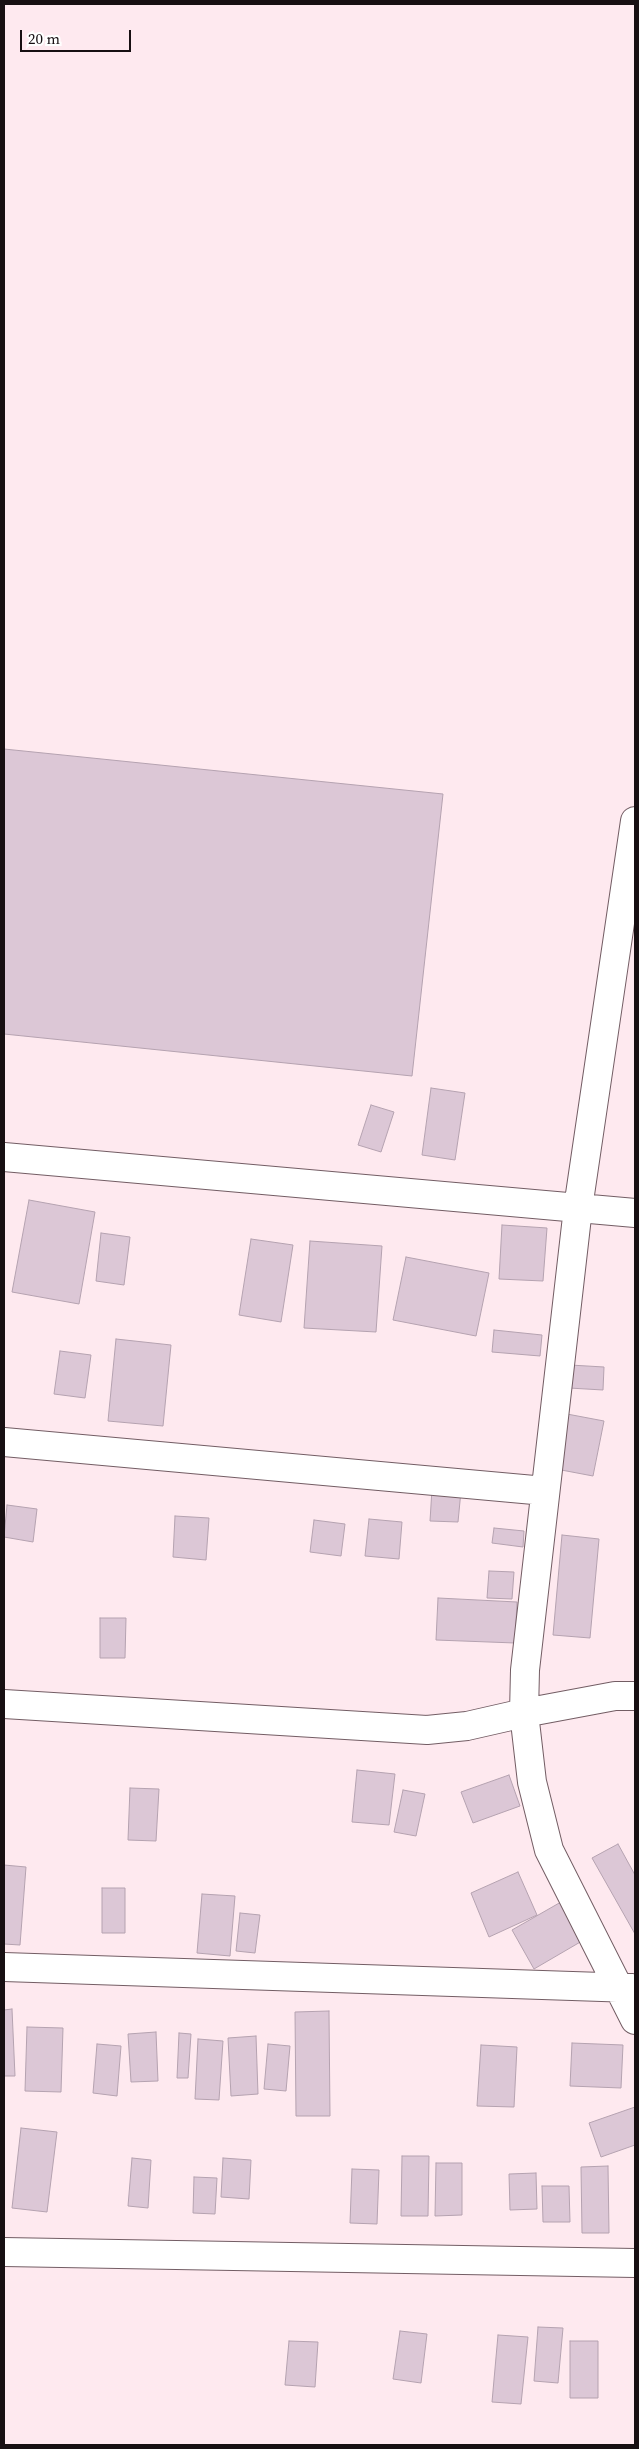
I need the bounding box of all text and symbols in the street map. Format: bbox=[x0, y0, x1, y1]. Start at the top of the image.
scale bar bbox=[22, 20, 134, 52]
text: 20 m bbox=[28, 28, 60, 49]

